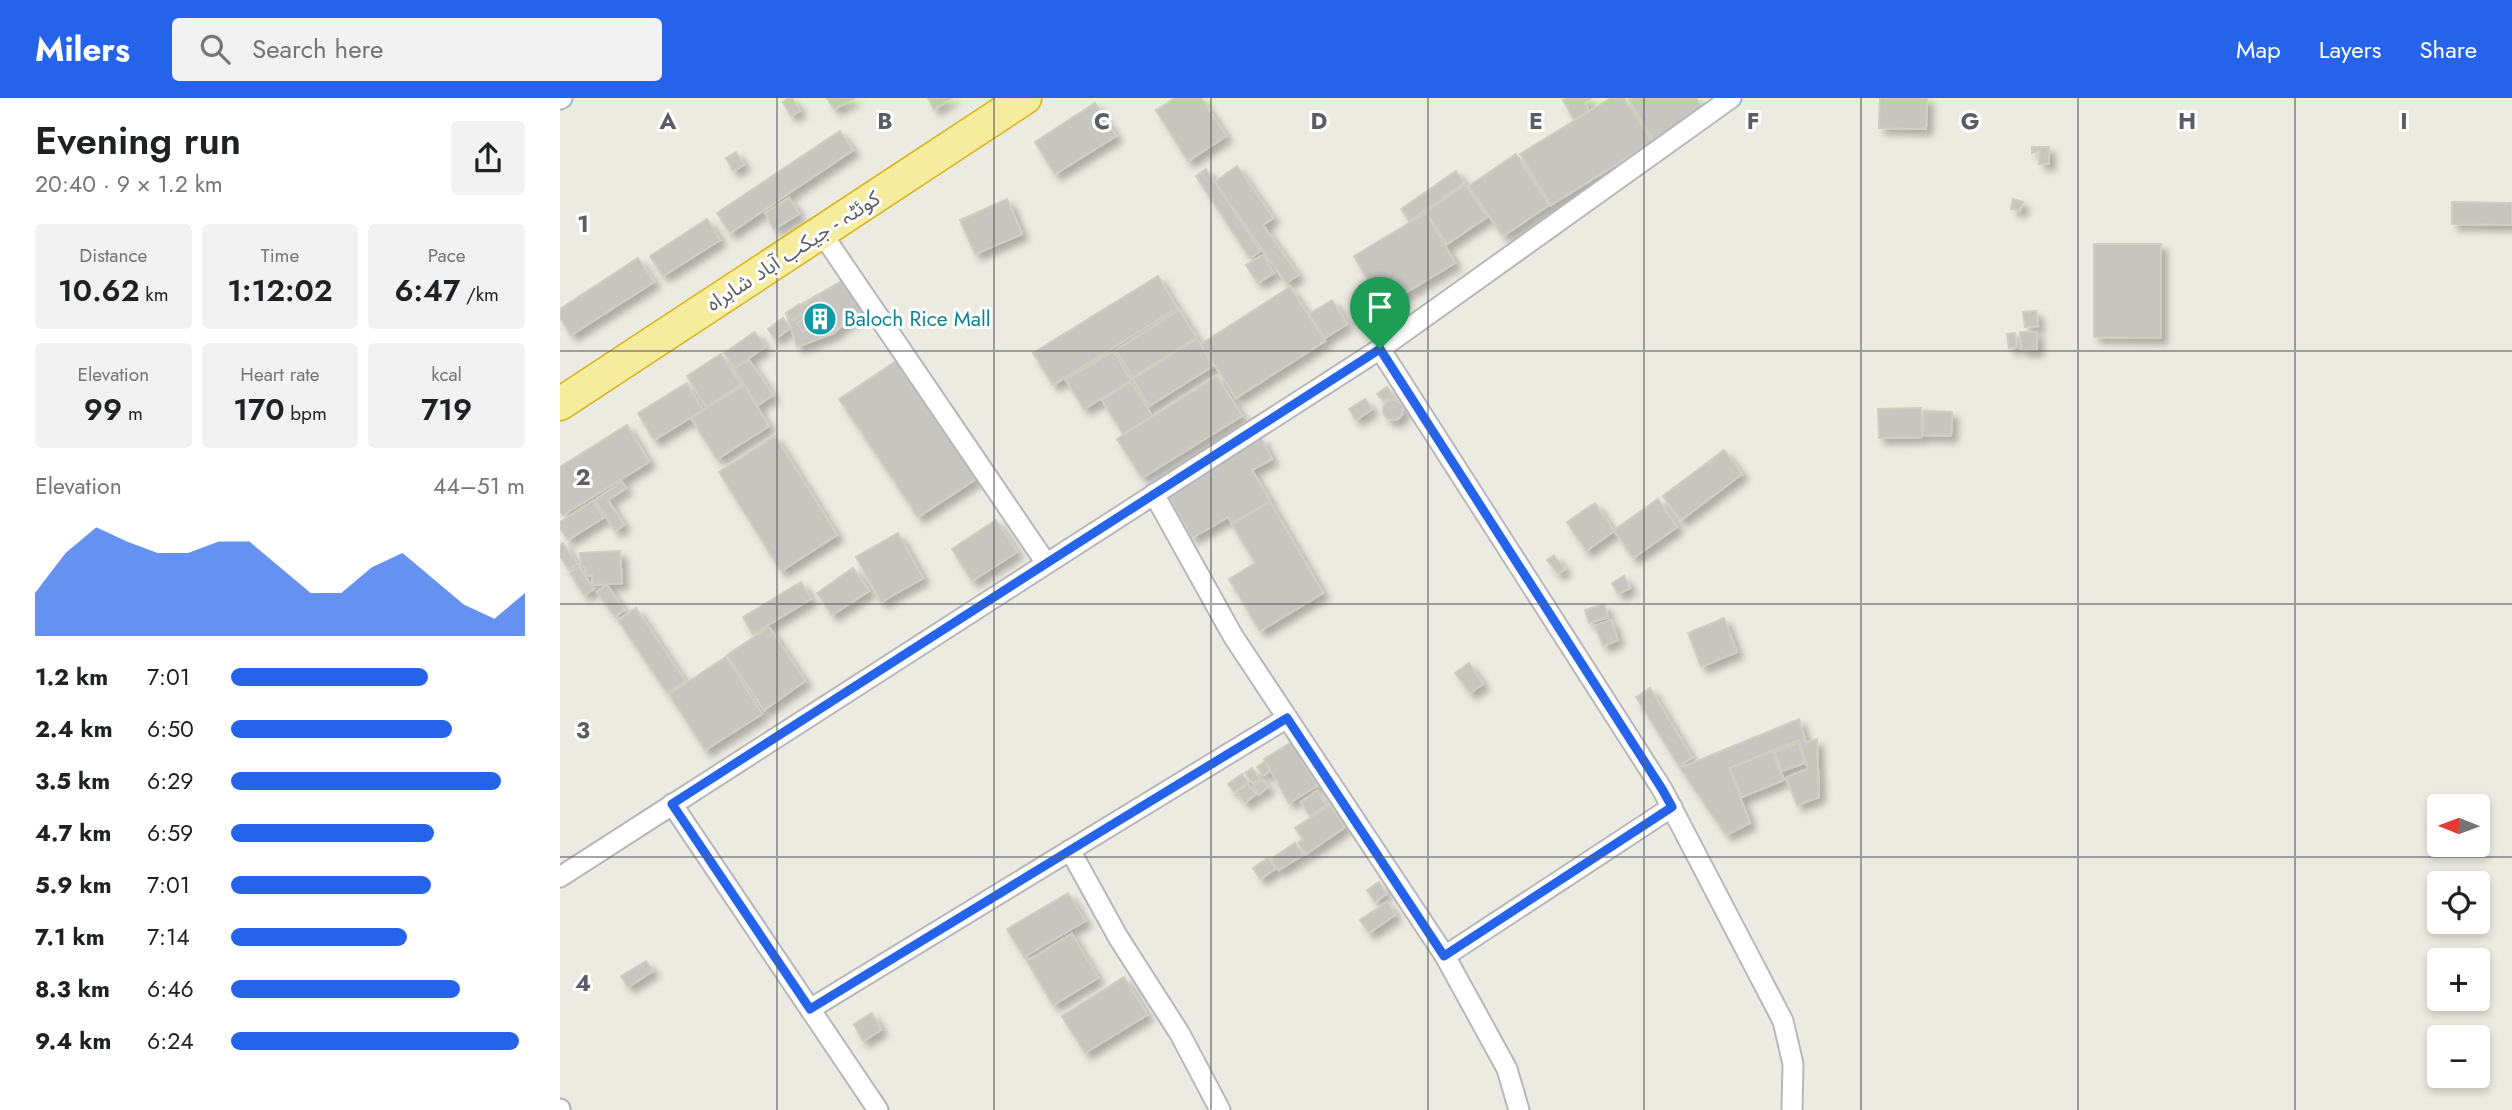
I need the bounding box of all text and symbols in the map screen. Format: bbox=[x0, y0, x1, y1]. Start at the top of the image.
search box bbox=[172, 18, 662, 81]
text: Milers bbox=[35, 26, 130, 73]
icon: search bbox=[196, 30, 234, 68]
text: Search here bbox=[252, 30, 383, 68]
text: Map bbox=[2236, 32, 2281, 67]
text: Layers bbox=[2319, 32, 2381, 67]
text: Share bbox=[2419, 32, 2477, 67]
text: A bbox=[659, 104, 677, 138]
text: B bbox=[877, 104, 893, 138]
text: C bbox=[1094, 104, 1110, 138]
text: D bbox=[1311, 104, 1328, 138]
text: E bbox=[1529, 104, 1543, 138]
text: F bbox=[1747, 104, 1759, 138]
text: G bbox=[1961, 104, 1979, 138]
text: H bbox=[2178, 104, 2196, 138]
text: I bbox=[2400, 104, 2408, 138]
text: Evening run bbox=[35, 113, 241, 168]
button: share bbox=[451, 121, 525, 195]
text: 20:40 · 9 × 1.2 km bbox=[35, 167, 223, 201]
street label: کوئٹہ - جیکب آباد شاہراہ bbox=[700, 183, 886, 319]
text: 1 bbox=[577, 207, 589, 241]
text: Distance bbox=[79, 242, 147, 269]
text: Time bbox=[261, 242, 299, 269]
text: Pace bbox=[428, 242, 466, 269]
text: 10.62 bbox=[58, 269, 140, 312]
text: 1:12:02 bbox=[227, 269, 333, 312]
text: 6:47 bbox=[394, 269, 460, 312]
pin bbox=[1350, 277, 1410, 349]
text: km bbox=[140, 281, 169, 308]
text: /km bbox=[460, 281, 499, 308]
icon: arrive bbox=[1361, 288, 1399, 326]
building icon: Baloch Rice Mall bbox=[801, 300, 839, 338]
place label: Baloch Rice Mall bbox=[844, 304, 991, 334]
text: Elevation bbox=[77, 361, 149, 388]
text: Heart rate bbox=[240, 361, 320, 388]
text: kcal bbox=[431, 361, 462, 388]
text: 99 bbox=[84, 388, 122, 431]
text: 170 bbox=[233, 388, 285, 431]
text: 719 bbox=[421, 388, 472, 431]
text: m bbox=[122, 400, 143, 427]
text: bpm bbox=[285, 400, 327, 427]
text: 2 bbox=[575, 460, 591, 494]
text: Elevation bbox=[35, 469, 122, 503]
text: 44–51 m bbox=[433, 469, 525, 503]
text: 1.2 km bbox=[35, 660, 108, 694]
text: 7:01 bbox=[147, 660, 190, 694]
text: 2.4 km bbox=[35, 712, 113, 746]
text: 6:50 bbox=[147, 712, 194, 746]
text: 3 bbox=[576, 713, 590, 747]
text: 3.5 km bbox=[35, 764, 110, 798]
text: 6:29 bbox=[147, 764, 193, 798]
north arrow bbox=[2427, 794, 2490, 858]
map controls bbox=[2427, 794, 2490, 1088]
text: 4.7 km bbox=[35, 816, 111, 850]
text: 6:59 bbox=[147, 816, 193, 850]
text: 5.9 km bbox=[35, 868, 112, 902]
text: 7:01 bbox=[147, 868, 190, 902]
button: locate bbox=[2427, 871, 2490, 934]
text: 7.1 km bbox=[35, 920, 105, 954]
text: 7:14 bbox=[147, 920, 190, 954]
button: + bbox=[2427, 948, 2490, 1011]
text: 4 bbox=[575, 966, 591, 1000]
text: 8.3 km bbox=[35, 972, 110, 1006]
text: 6:46 bbox=[147, 972, 194, 1006]
text: 9.4 km bbox=[35, 1024, 111, 1058]
text: 6:24 bbox=[147, 1024, 194, 1058]
button: − bbox=[2427, 1025, 2490, 1088]

